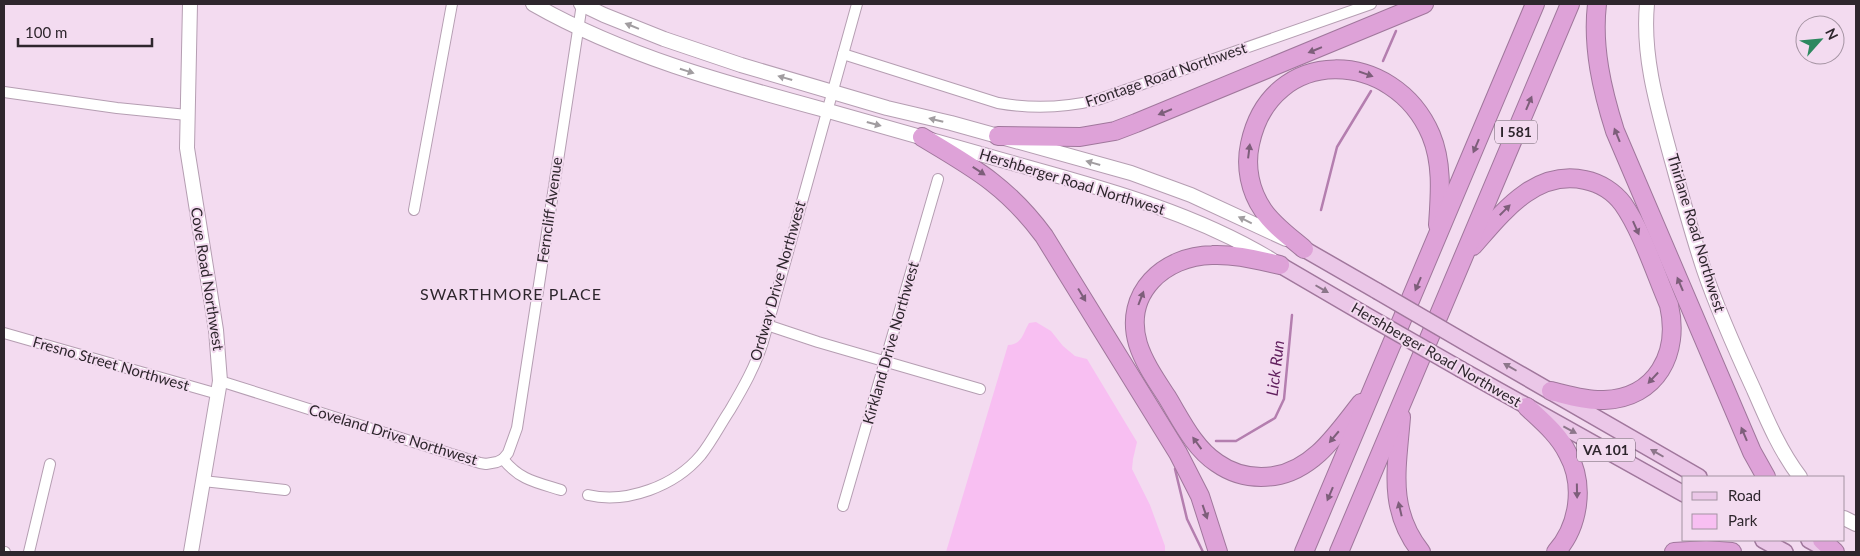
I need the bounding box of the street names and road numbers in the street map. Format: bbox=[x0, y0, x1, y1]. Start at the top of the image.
street label: Frontage Road Northwest bbox=[1083, 38, 1249, 110]
road number: I 581 bbox=[1495, 120, 1537, 144]
street label: Hershberger Road Northwest bbox=[977, 144, 1168, 218]
street label: Thirlane Road Northwest bbox=[1664, 151, 1730, 315]
street label: Ferncliff Avenue bbox=[533, 156, 565, 264]
street label: Ordway Drive Northwest bbox=[746, 198, 809, 363]
street label: Cove Road Northwest bbox=[188, 206, 228, 352]
street label: Kirkland Drive Northwest bbox=[858, 259, 922, 426]
street label: Hershberger Road Northwest bbox=[1348, 298, 1525, 411]
street label: Fresno Street Northwest bbox=[31, 332, 192, 394]
street label: Coveland Drive Northwest bbox=[307, 400, 480, 468]
road number: VA 101 bbox=[1577, 438, 1635, 462]

